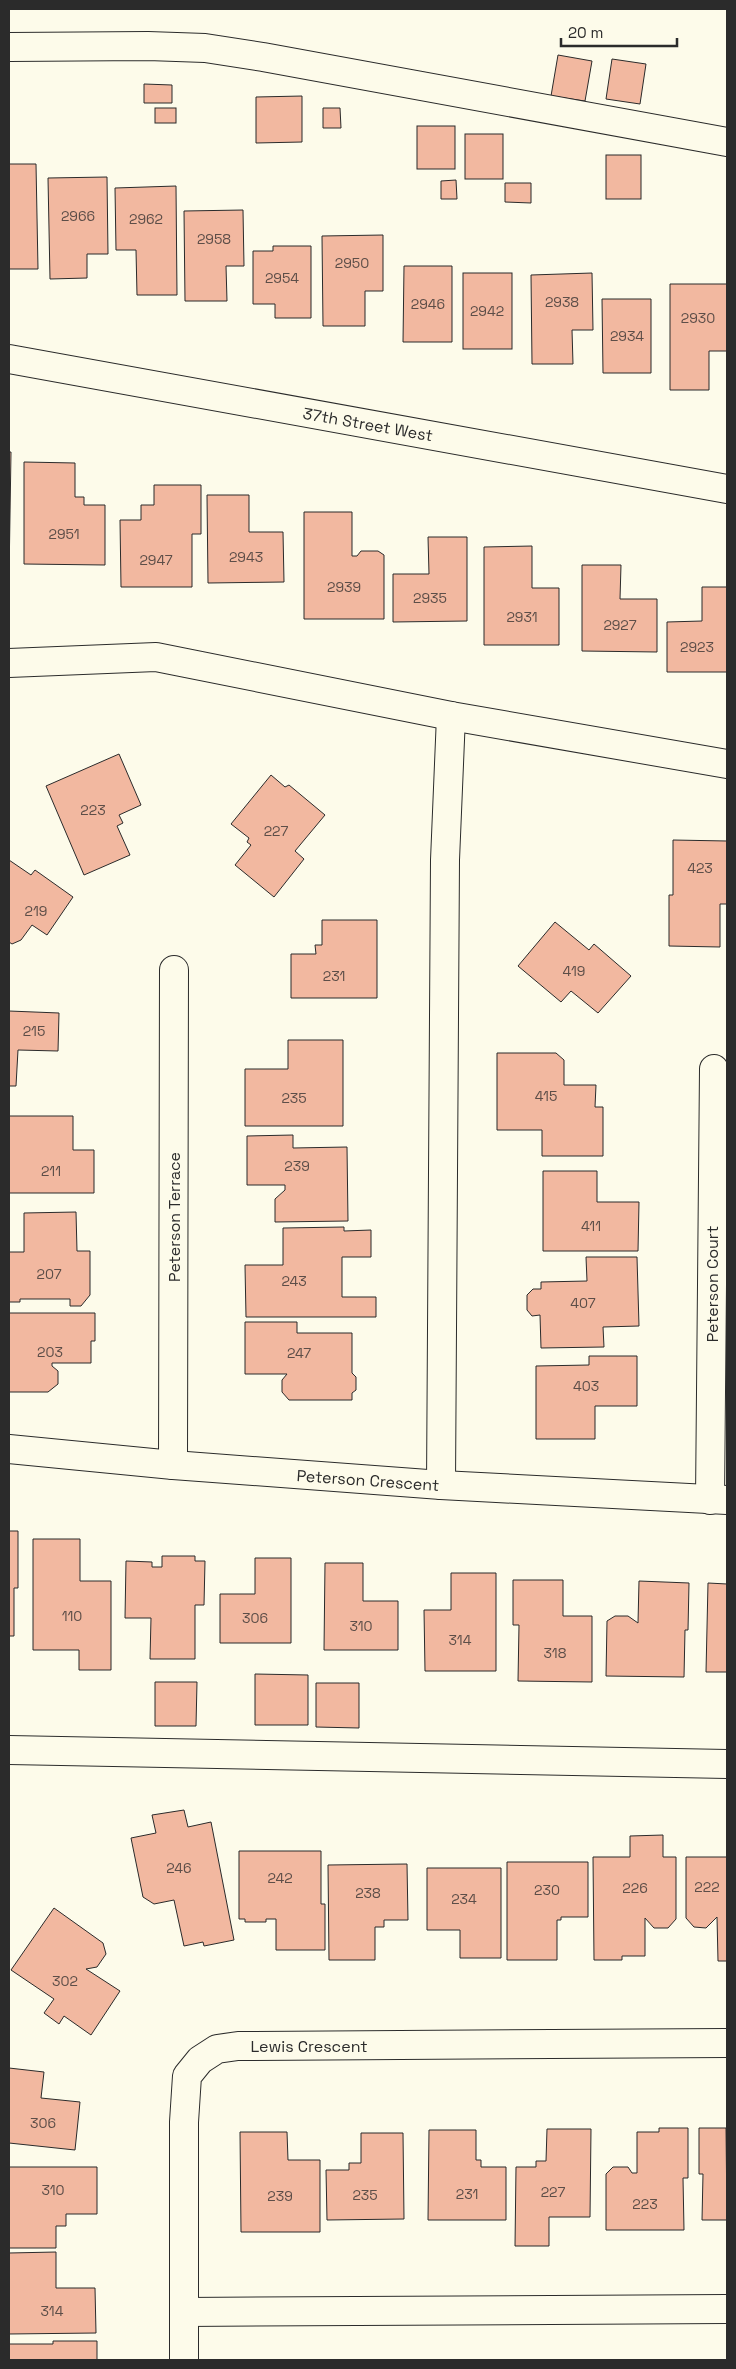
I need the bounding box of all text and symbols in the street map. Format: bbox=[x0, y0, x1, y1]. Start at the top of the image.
scale bar bbox=[561, 15, 677, 47]
text: 20 m bbox=[568, 23, 603, 42]
house number: 2966 bbox=[61, 207, 95, 225]
house number: 2962 bbox=[129, 210, 163, 228]
house number: 2958 bbox=[197, 230, 231, 248]
house number: 2950 bbox=[335, 254, 369, 272]
house number: 2954 bbox=[265, 269, 299, 287]
house number: 2938 bbox=[545, 293, 579, 311]
house number: 2946 bbox=[411, 295, 445, 313]
house number: 2942 bbox=[470, 302, 504, 320]
house number: 2930 bbox=[681, 309, 715, 327]
house number: 2934 bbox=[610, 327, 644, 345]
street label: 37th Street West bbox=[301, 403, 435, 446]
house number: 2951 bbox=[48, 525, 80, 543]
house number: 2943 bbox=[229, 548, 263, 566]
house number: 2947 bbox=[139, 551, 173, 569]
house number: 2939 bbox=[327, 578, 361, 596]
house number: 2935 bbox=[413, 589, 447, 607]
house number: 2931 bbox=[506, 608, 538, 626]
house number: 2927 bbox=[603, 616, 637, 634]
house number: 2923 bbox=[680, 638, 714, 656]
house number: 223 bbox=[80, 801, 106, 819]
house number: 227 bbox=[264, 822, 288, 840]
house number: 423 bbox=[687, 859, 713, 877]
house number: 219 bbox=[25, 902, 47, 920]
house number: 419 bbox=[563, 962, 585, 980]
house number: 231 bbox=[323, 967, 345, 985]
house number: 215 bbox=[23, 1022, 45, 1040]
house number: 415 bbox=[535, 1087, 557, 1105]
house number: 235 bbox=[281, 1089, 307, 1107]
street label: Peterson Terrace bbox=[164, 1152, 185, 1282]
house number: 239 bbox=[284, 1157, 310, 1175]
house number: 211 bbox=[41, 1162, 61, 1180]
house number: 411 bbox=[581, 1217, 601, 1235]
street label: Peterson Court bbox=[702, 1226, 723, 1342]
house number: 207 bbox=[36, 1265, 62, 1283]
house number: 243 bbox=[281, 1272, 307, 1290]
house number: 407 bbox=[570, 1294, 596, 1312]
house number: 203 bbox=[37, 1343, 63, 1361]
house number: 247 bbox=[287, 1344, 311, 1362]
house number: 403 bbox=[573, 1377, 599, 1395]
street label: Peterson Crescent bbox=[296, 1465, 440, 1496]
house number: 110 bbox=[62, 1607, 82, 1625]
house number: 306 bbox=[242, 1609, 268, 1627]
house number: 310 bbox=[349, 1617, 373, 1635]
house number: 314 bbox=[449, 1631, 472, 1649]
house number: 318 bbox=[544, 1644, 567, 1662]
house number: 246 bbox=[166, 1859, 192, 1877]
house number: 242 bbox=[267, 1869, 293, 1887]
house number: 222 bbox=[694, 1878, 720, 1896]
house number: 226 bbox=[622, 1879, 648, 1897]
house number: 230 bbox=[534, 1881, 560, 1899]
house number: 238 bbox=[355, 1884, 381, 1902]
house number: 234 bbox=[451, 1890, 477, 1908]
house number: 302 bbox=[52, 1972, 78, 1990]
street label: Lewis Crescent bbox=[250, 2036, 368, 2057]
house number: 306 bbox=[30, 2114, 56, 2132]
house number: 310 bbox=[41, 2181, 65, 2199]
house number: 227 bbox=[541, 2183, 565, 2201]
house number: 231 bbox=[456, 2185, 478, 2203]
house number: 235 bbox=[352, 2186, 378, 2204]
house number: 239 bbox=[267, 2187, 293, 2205]
house number: 223 bbox=[632, 2195, 658, 2213]
house number: 314 bbox=[41, 2302, 64, 2320]

